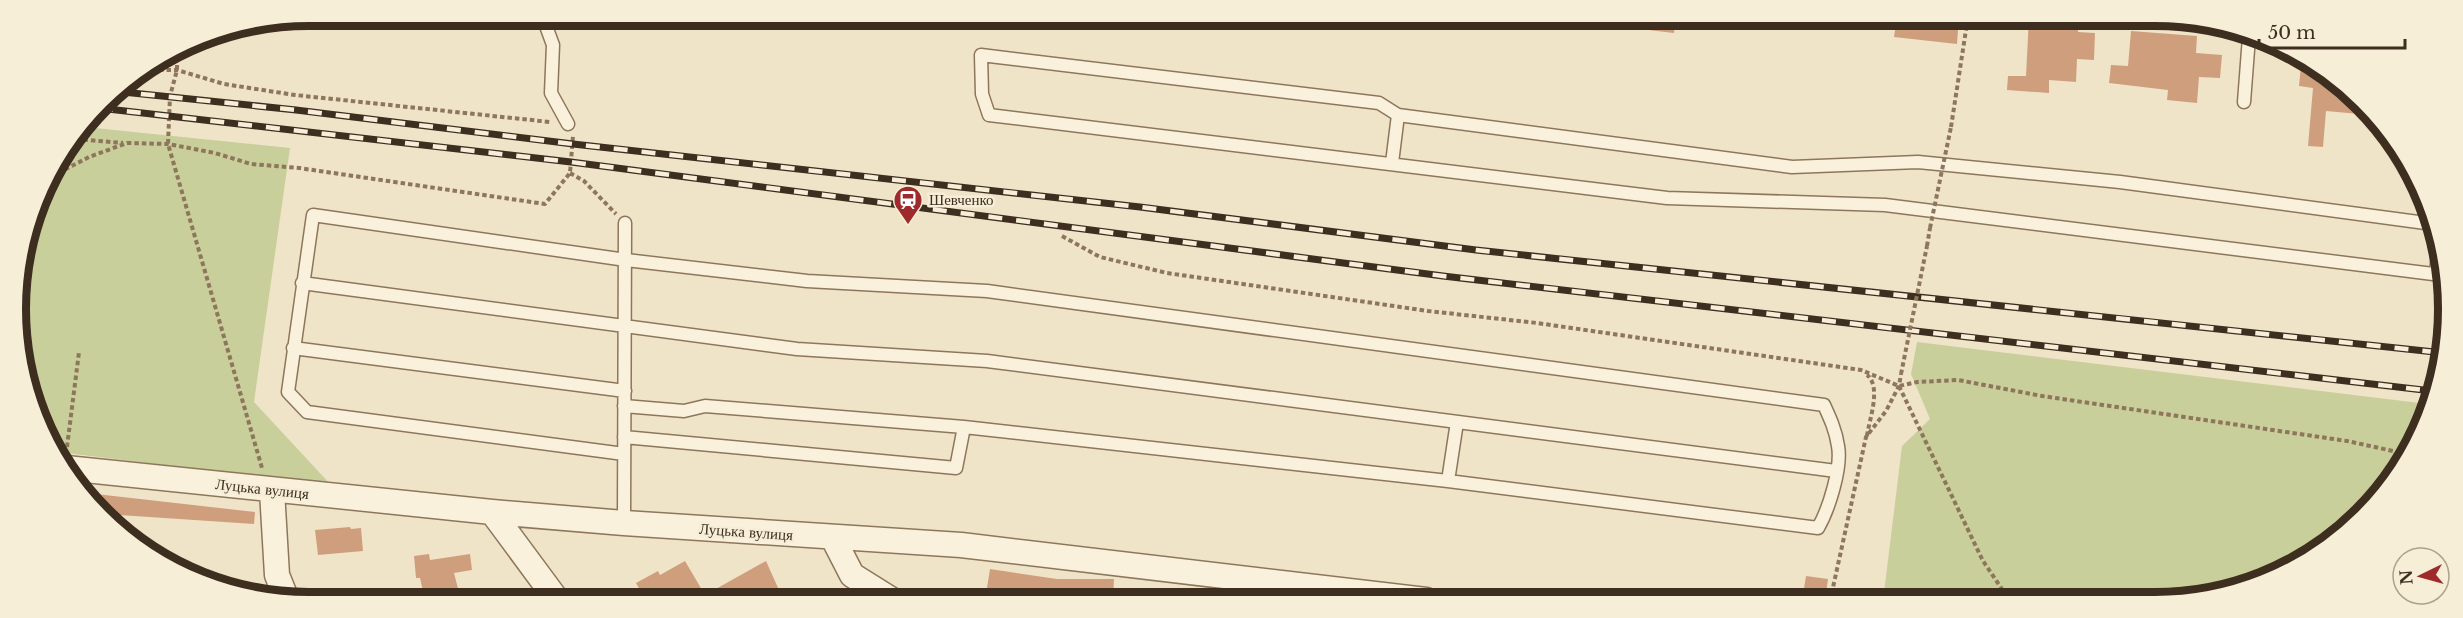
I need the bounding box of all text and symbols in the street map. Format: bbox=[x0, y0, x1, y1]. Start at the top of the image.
scale bar bbox=[2259, 12, 2404, 50]
text: 50 m bbox=[2268, 22, 2316, 44]
station icon: Шевченко bbox=[892, 184, 924, 226]
place label: Шевченко bbox=[929, 190, 994, 209]
street label: Луцька вулиця bbox=[214, 474, 310, 503]
street label: Луцька вулиця bbox=[698, 519, 794, 544]
north arrow bbox=[2391, 546, 2451, 606]
text: N bbox=[2395, 569, 2417, 586]

